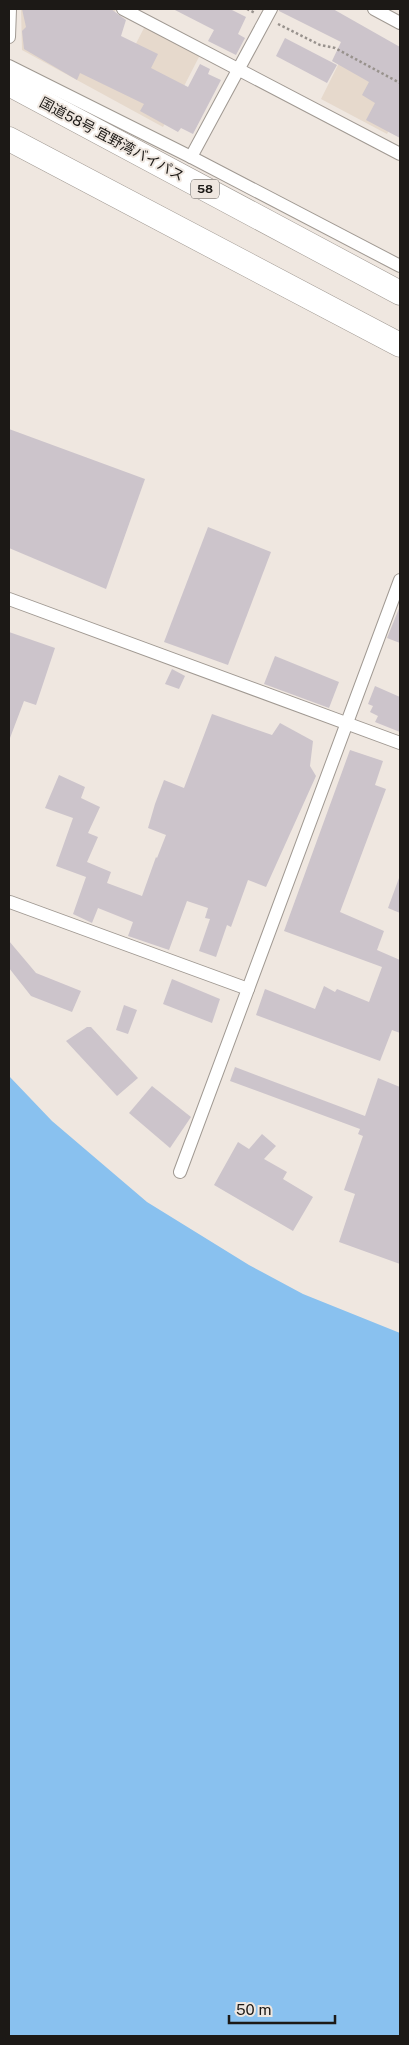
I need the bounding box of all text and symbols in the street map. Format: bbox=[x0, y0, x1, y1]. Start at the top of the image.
street label: 国道58号 宜野湾バイパス bbox=[37, 94, 187, 184]
road number: 58 bbox=[191, 180, 219, 198]
scale bar bbox=[229, 1992, 335, 2024]
text: 50 m bbox=[236, 2001, 271, 2018]

